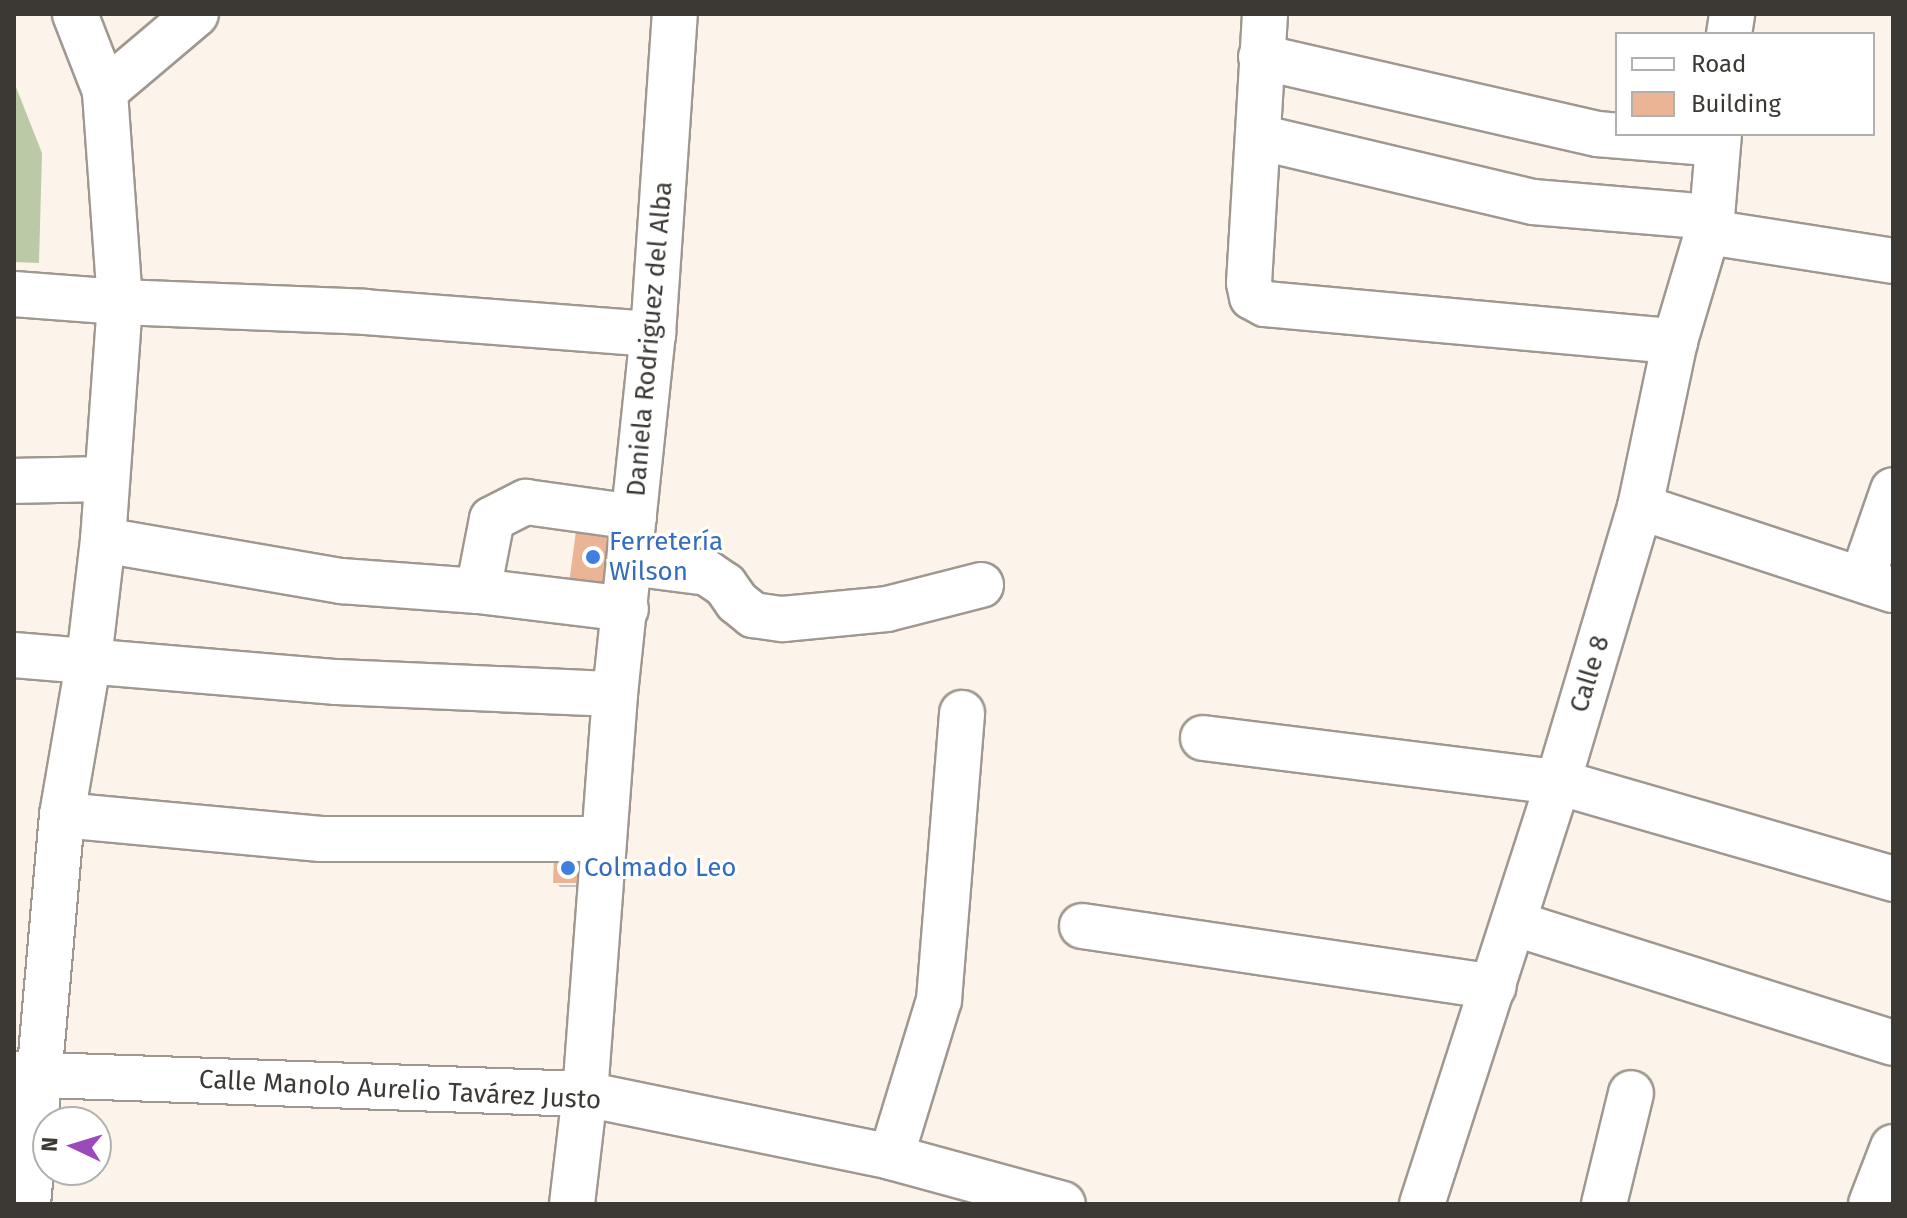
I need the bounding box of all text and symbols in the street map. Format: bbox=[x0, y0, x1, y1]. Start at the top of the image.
legend bbox=[1615, 32, 1875, 136]
text: Road bbox=[1691, 50, 1746, 78]
text: Building bbox=[1691, 90, 1781, 118]
street label: Daniela Rodriguez del Alba bbox=[621, 180, 679, 498]
place label: Ferretería Wilson bbox=[609, 526, 723, 588]
marker: Ferretería Wilson bbox=[584, 548, 602, 566]
street label: Calle 8 bbox=[1564, 632, 1616, 716]
place label: Colmado Leo bbox=[584, 852, 737, 884]
marker: Colmado Leo bbox=[559, 859, 577, 877]
street label: Calle Manolo Aurelio Tavárez Justo bbox=[198, 1064, 602, 1116]
north arrow bbox=[32, 1106, 112, 1186]
text: N bbox=[36, 1136, 64, 1153]

